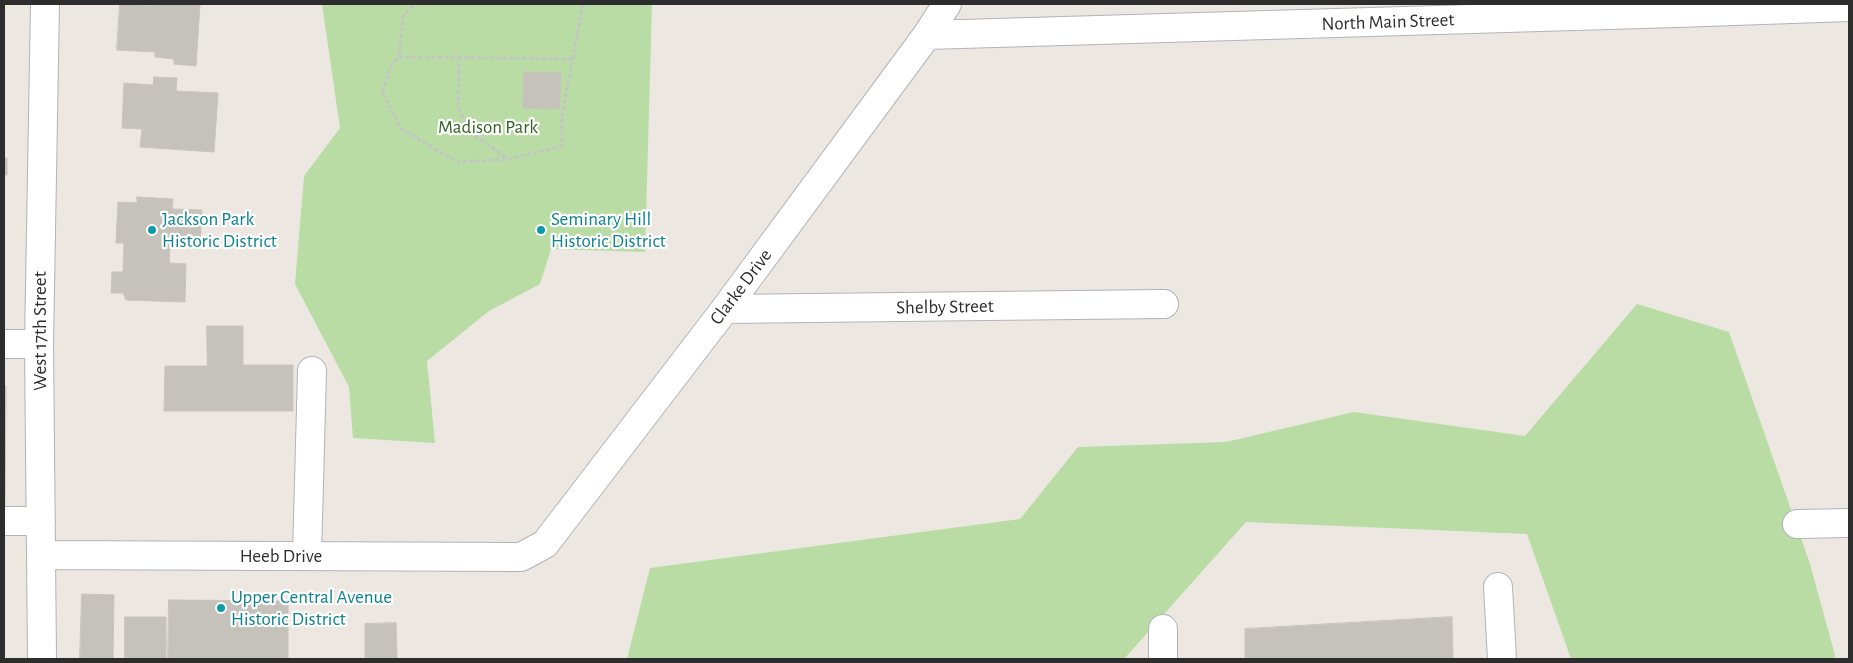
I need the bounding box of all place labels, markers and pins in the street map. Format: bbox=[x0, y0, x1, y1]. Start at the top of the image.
place label: Jackson Park Historic District bbox=[162, 208, 277, 252]
place label: Seminary Hill Historic District bbox=[551, 208, 666, 252]
marker: Jackson Park Historic District bbox=[146, 224, 158, 236]
marker: Seminary Hill Historic District bbox=[535, 224, 547, 236]
place label: Upper Central Avenue Historic District bbox=[231, 586, 392, 630]
marker: Upper Central Avenue Historic District bbox=[215, 602, 227, 614]

